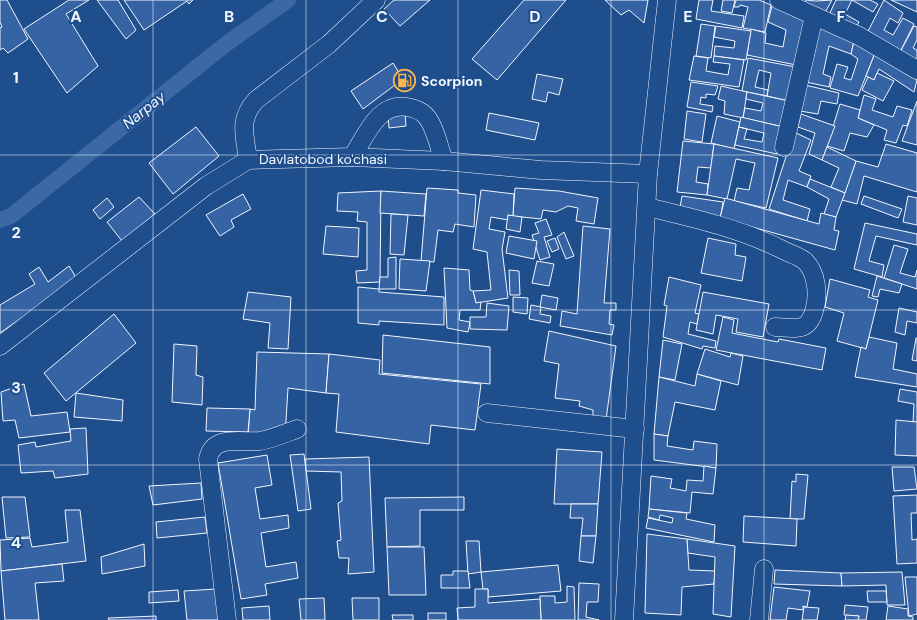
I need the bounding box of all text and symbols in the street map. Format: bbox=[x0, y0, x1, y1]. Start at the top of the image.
text: A bbox=[70, 6, 82, 27]
text: B bbox=[224, 6, 234, 27]
text: C bbox=[376, 6, 388, 27]
text: D bbox=[529, 6, 541, 27]
text: E bbox=[683, 6, 693, 27]
text: F bbox=[837, 6, 846, 27]
text: 1 bbox=[13, 67, 19, 88]
fuel station icon: Scorpion bbox=[393, 69, 417, 93]
place label: Scorpion bbox=[421, 72, 482, 90]
water label: Narpay bbox=[118, 86, 170, 133]
street label: Davlatobod ko'chasi bbox=[259, 150, 387, 168]
text: 2 bbox=[11, 222, 21, 243]
text: 3 bbox=[11, 377, 21, 398]
text: 4 bbox=[11, 532, 21, 553]

